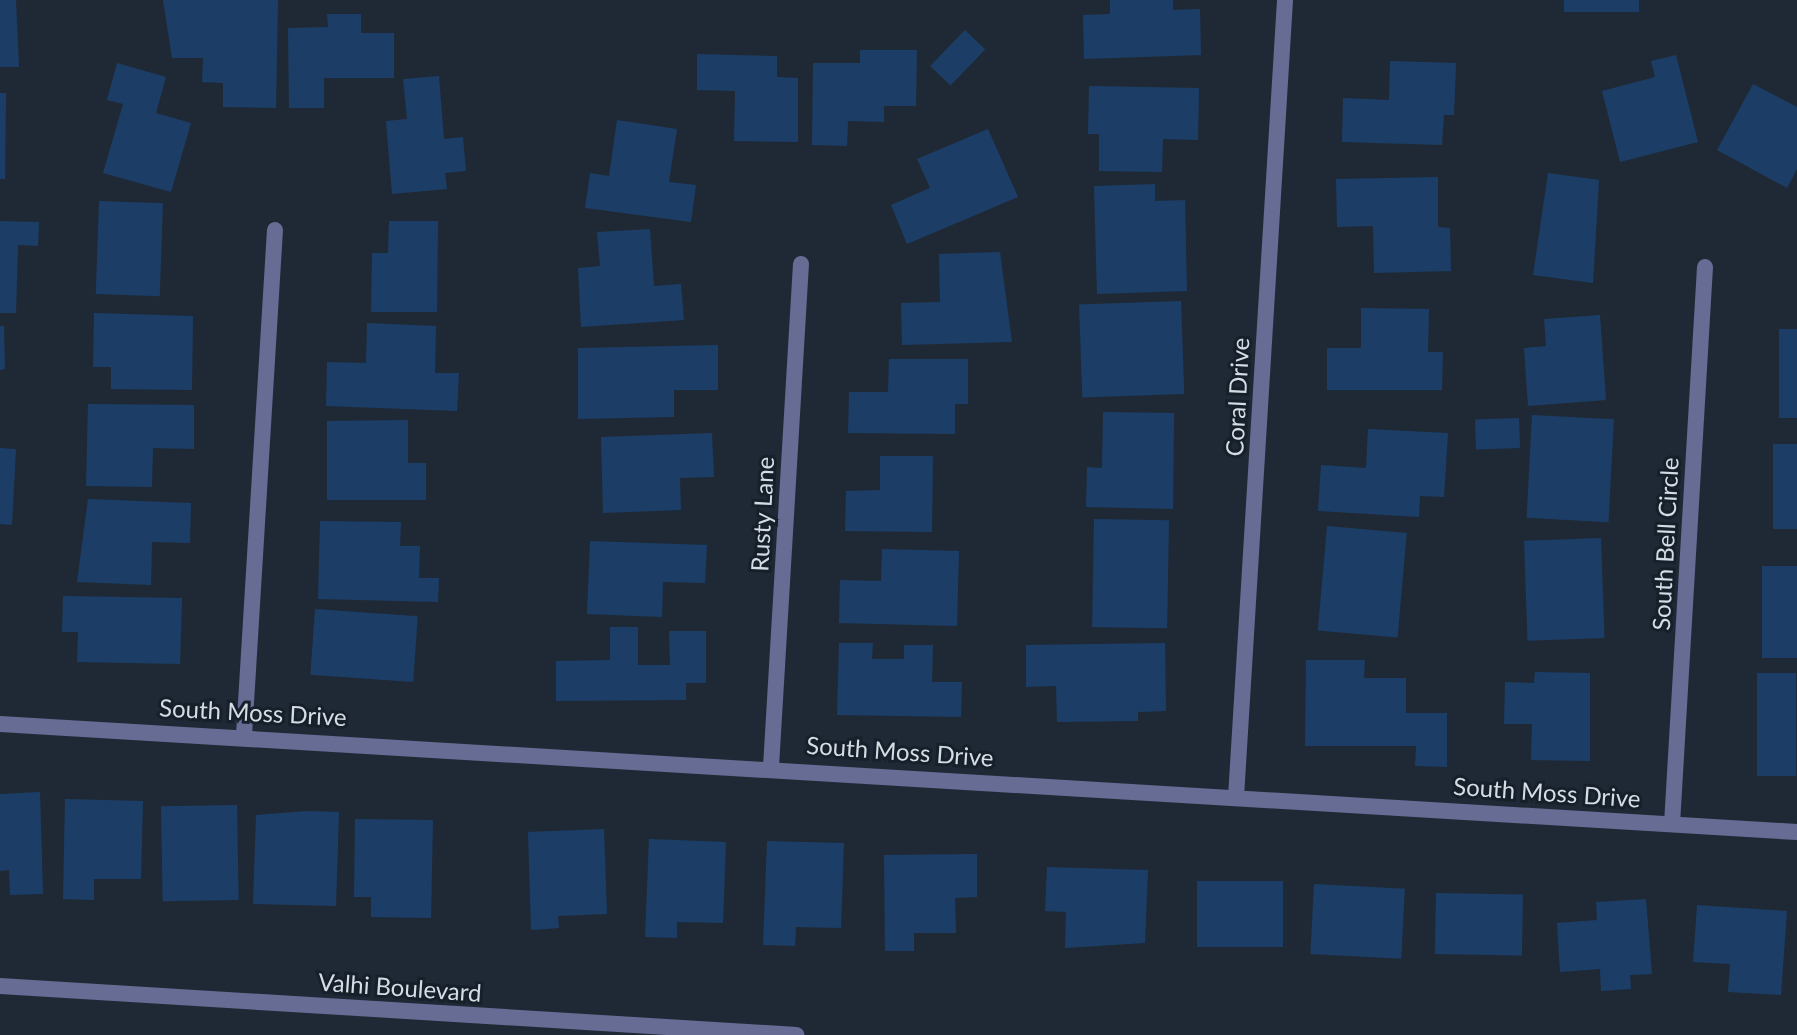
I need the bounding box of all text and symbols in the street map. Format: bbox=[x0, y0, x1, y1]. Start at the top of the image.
street label: Coral Drive bbox=[1220, 337, 1254, 457]
street label: Rusty Lane bbox=[745, 455, 779, 573]
street label: South Bell Circle bbox=[1646, 457, 1684, 631]
street label: South Moss Drive bbox=[159, 693, 347, 731]
street label: South Moss Drive bbox=[805, 730, 995, 772]
street label: South Moss Drive bbox=[1452, 771, 1642, 813]
street label: Valhi Boulevard bbox=[317, 967, 483, 1007]

